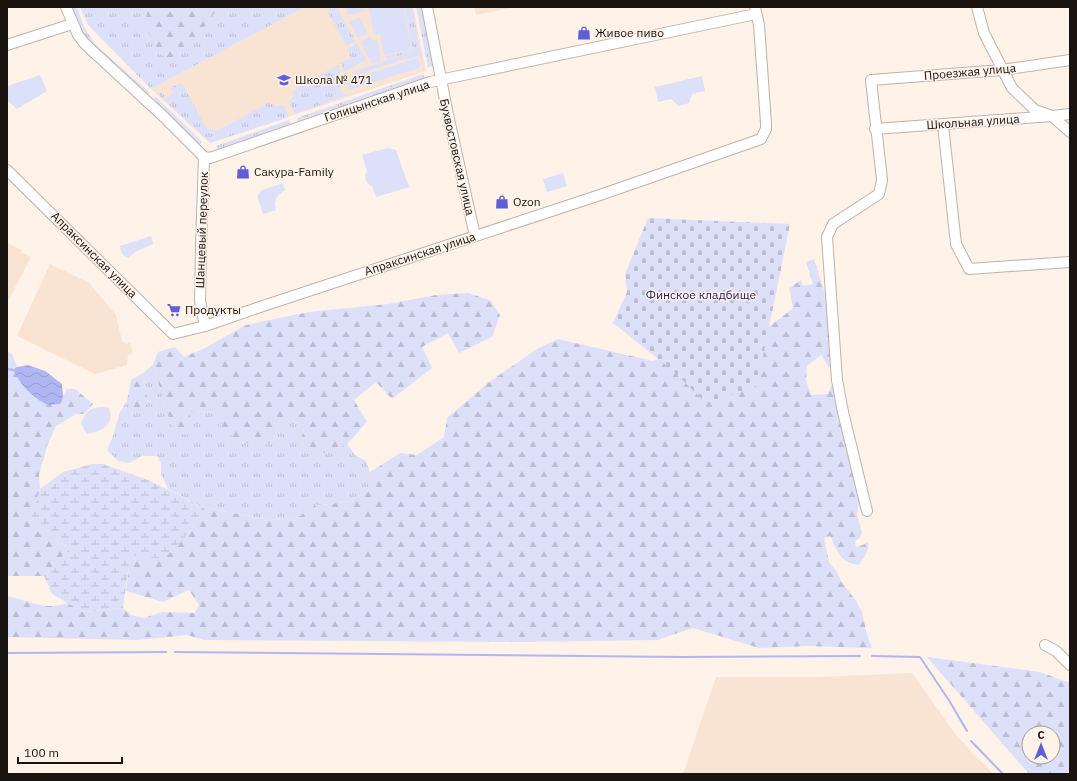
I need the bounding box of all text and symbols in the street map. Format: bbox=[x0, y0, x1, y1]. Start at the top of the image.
shop icon: Живое пиво bbox=[576, 25, 592, 41]
place label: Живое пиво bbox=[595, 25, 664, 40]
street label: Проезжая улица bbox=[923, 60, 1017, 83]
school or university icon: Школа № 471 bbox=[276, 72, 292, 88]
place label: Школа № 471 bbox=[295, 72, 372, 87]
street label: Голицынская улица bbox=[322, 76, 432, 125]
street label: Бухвостовская улица bbox=[437, 97, 478, 217]
street label: Школьная улица bbox=[926, 111, 1021, 132]
shop icon: Сакура-Family bbox=[235, 164, 251, 180]
place label: Сакура-Family bbox=[254, 164, 334, 179]
street label: Шанцевый переулок bbox=[192, 171, 211, 289]
shop icon: Ozon bbox=[494, 194, 510, 210]
place label: Ozon bbox=[513, 194, 540, 209]
street label: Апраксинская улица bbox=[48, 208, 141, 301]
street label: Апраксинская улица bbox=[362, 228, 478, 279]
park label: Финское кладбище bbox=[646, 287, 757, 302]
supermarket icon: Продукты bbox=[166, 302, 182, 318]
place label: Продукты bbox=[185, 302, 241, 317]
north arrow bbox=[1021, 725, 1061, 765]
text: С bbox=[1037, 728, 1045, 742]
scale bar bbox=[18, 739, 122, 765]
text: 100 m bbox=[24, 745, 59, 760]

